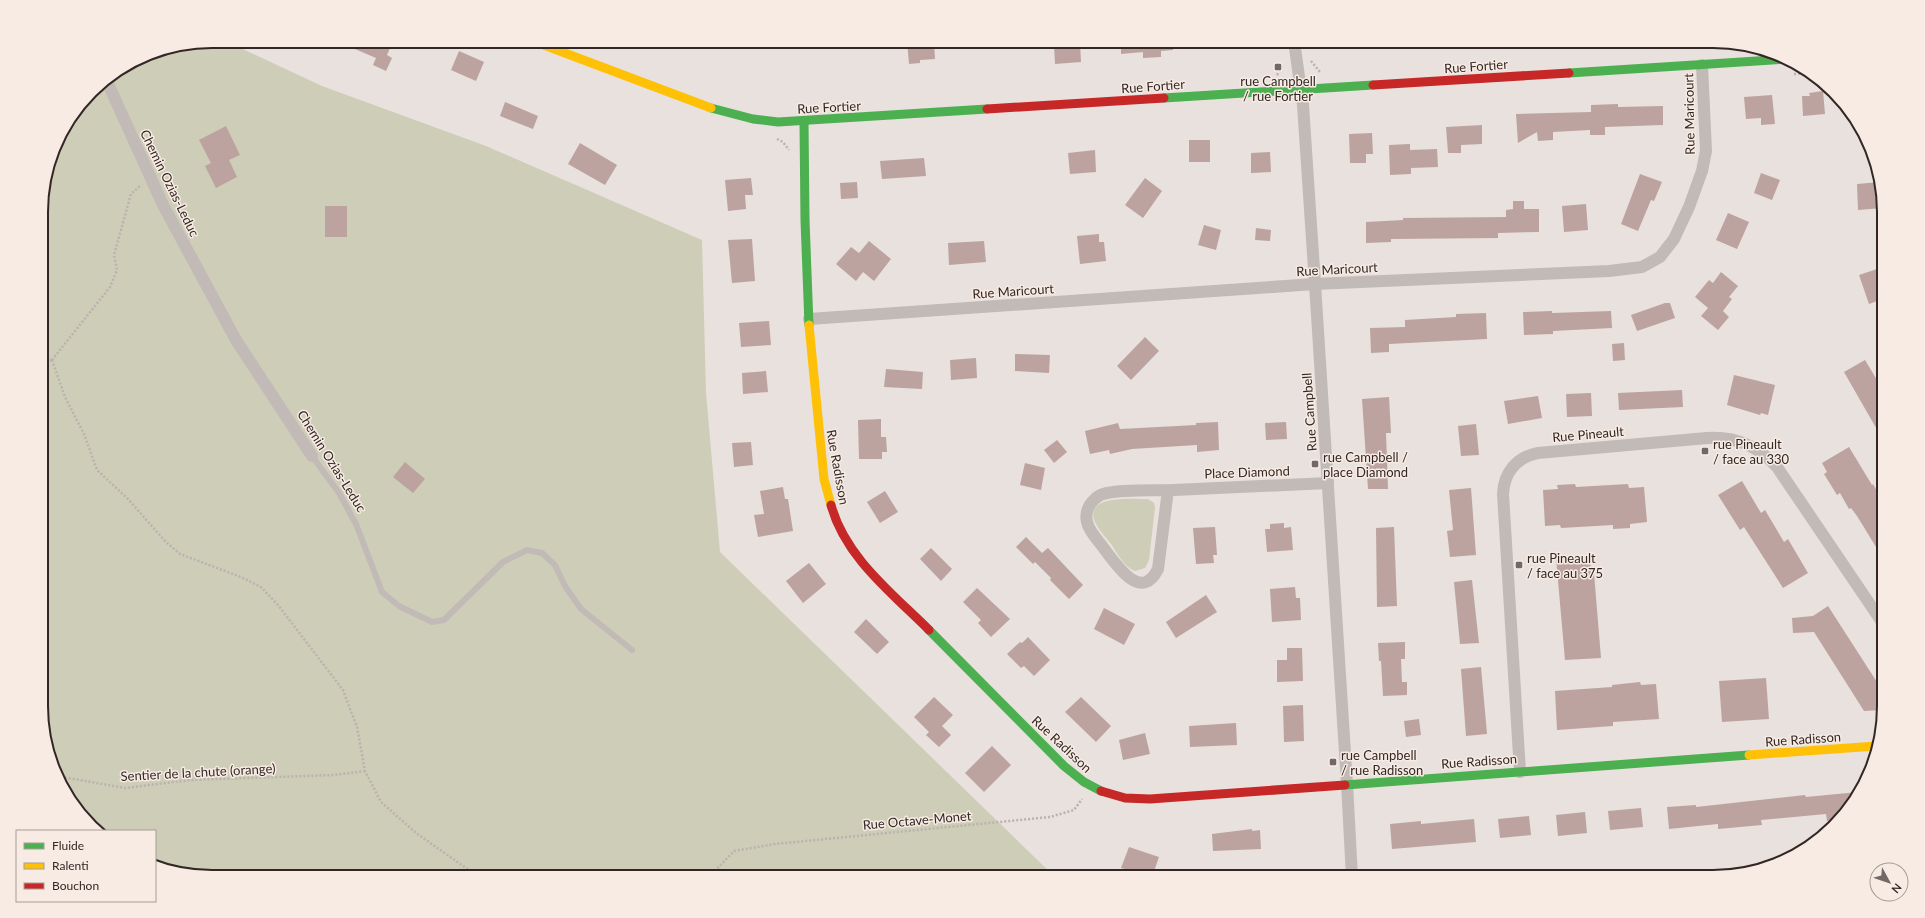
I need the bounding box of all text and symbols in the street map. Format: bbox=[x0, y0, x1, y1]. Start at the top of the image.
street label: Rue Fortier bbox=[1444, 56, 1509, 76]
marker: rue Campbell / rue Fortier bbox=[1273, 62, 1283, 72]
place label: rue Campbell / rue Fortier bbox=[1240, 73, 1316, 104]
street label: Rue Maricourt bbox=[1680, 73, 1698, 155]
street label: Rue Fortier bbox=[1121, 76, 1186, 96]
street label: Rue Fortier bbox=[797, 97, 862, 117]
street label: Chemin Ozias-Leduc bbox=[137, 127, 203, 239]
street label: Rue Maricourt bbox=[1296, 259, 1379, 279]
street label: Rue Maricourt bbox=[972, 280, 1055, 302]
street label: Rue Campbell bbox=[1298, 372, 1320, 452]
street label: Chemin Ozias-Leduc bbox=[294, 407, 370, 515]
street label: Rue Pineault bbox=[1552, 423, 1625, 445]
street label: Rue Radisson bbox=[824, 428, 852, 506]
place label: rue Pineault / face au 330 bbox=[1713, 436, 1790, 467]
marker: rue Pineault / face au 330 bbox=[1700, 446, 1710, 456]
place label: rue Campbell / place Diamond bbox=[1323, 449, 1408, 480]
marker: rue Campbell / place Diamond bbox=[1310, 459, 1320, 469]
street label: Place Diamond bbox=[1204, 463, 1290, 481]
place label: rue Pineault / face au 375 bbox=[1527, 550, 1603, 581]
marker: rue Pineault / face au 375 bbox=[1514, 560, 1524, 570]
street label: Rue Radisson bbox=[1029, 712, 1095, 776]
street label: Rue Radisson bbox=[1764, 728, 1842, 750]
place label: rue Campbell / rue Radisson bbox=[1341, 747, 1423, 778]
street label: Rue Radisson bbox=[1440, 750, 1518, 772]
marker: rue Campbell / rue Radisson bbox=[1328, 757, 1338, 767]
street label: Sentier de la chute (orange) bbox=[120, 760, 276, 784]
street label: Rue Octave-Monet bbox=[862, 807, 972, 833]
legend bbox=[16, 830, 156, 902]
text: Fluide bbox=[52, 838, 84, 853]
text: Ralenti bbox=[52, 858, 89, 873]
north arrow bbox=[1869, 862, 1909, 902]
text: Bouchon bbox=[52, 878, 99, 893]
text: N bbox=[1889, 881, 1905, 896]

